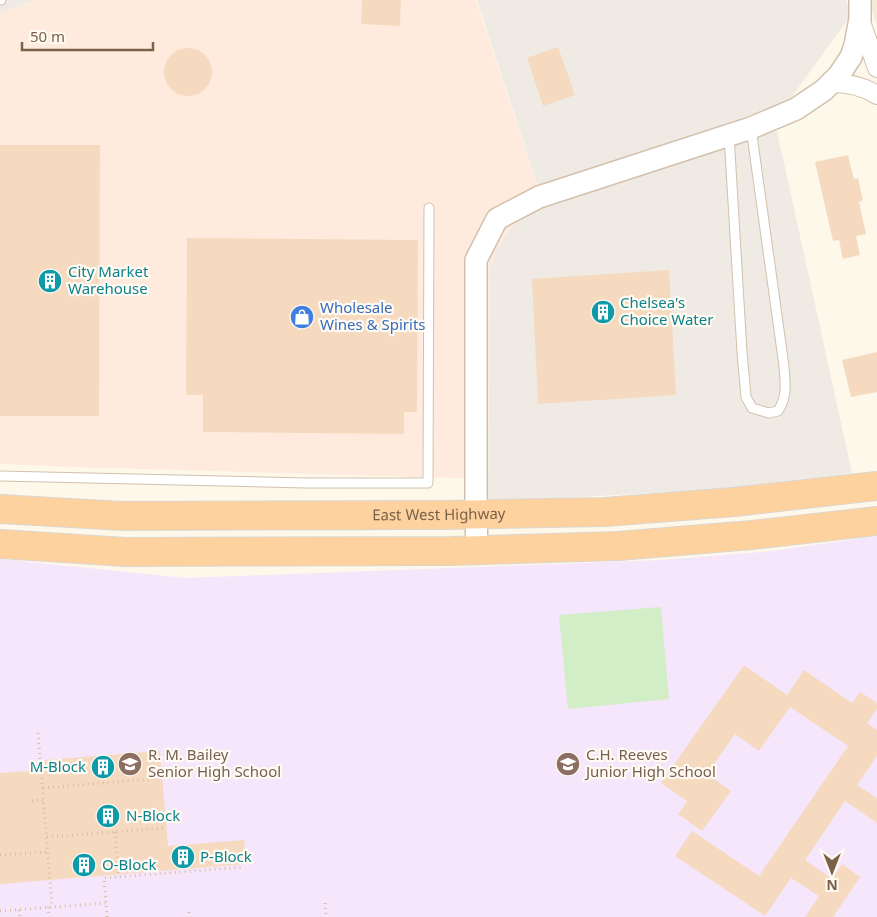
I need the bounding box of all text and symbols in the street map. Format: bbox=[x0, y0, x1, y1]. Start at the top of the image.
scale bar bbox=[22, 20, 154, 52]
text: 50 m bbox=[30, 26, 65, 46]
place label: City Market Warehouse bbox=[68, 261, 149, 298]
building icon: City Market Warehouse bbox=[37, 268, 63, 294]
place label: Chelsea's Choice Water bbox=[620, 292, 713, 329]
place label: Wholesale Wines & Spirits bbox=[320, 297, 426, 334]
building icon: Chelsea's Choice Water bbox=[590, 299, 616, 325]
shop icon: Wholesale Wines & Spirits bbox=[289, 304, 315, 330]
street label: East West Highway bbox=[372, 503, 506, 524]
place label: R. M. Bailey Senior High School bbox=[148, 744, 281, 781]
place label: C.H. Reeves Junior High School bbox=[584, 744, 716, 781]
school or university icon: R. M. Bailey Senior High School bbox=[117, 751, 143, 777]
school or university icon: C.H. Reeves Junior High School bbox=[555, 751, 581, 777]
building icon: M-Block bbox=[90, 754, 116, 780]
place label: M-Block bbox=[30, 756, 86, 776]
building icon: N-Block bbox=[95, 803, 121, 829]
place label: N-Block bbox=[126, 805, 180, 825]
building icon: P-Block bbox=[170, 844, 196, 870]
place label: P-Block bbox=[200, 846, 252, 866]
north arrow bbox=[807, 847, 857, 897]
building icon: O-Block bbox=[71, 852, 97, 878]
place label: O-Block bbox=[102, 854, 156, 874]
text: N bbox=[826, 876, 838, 895]

